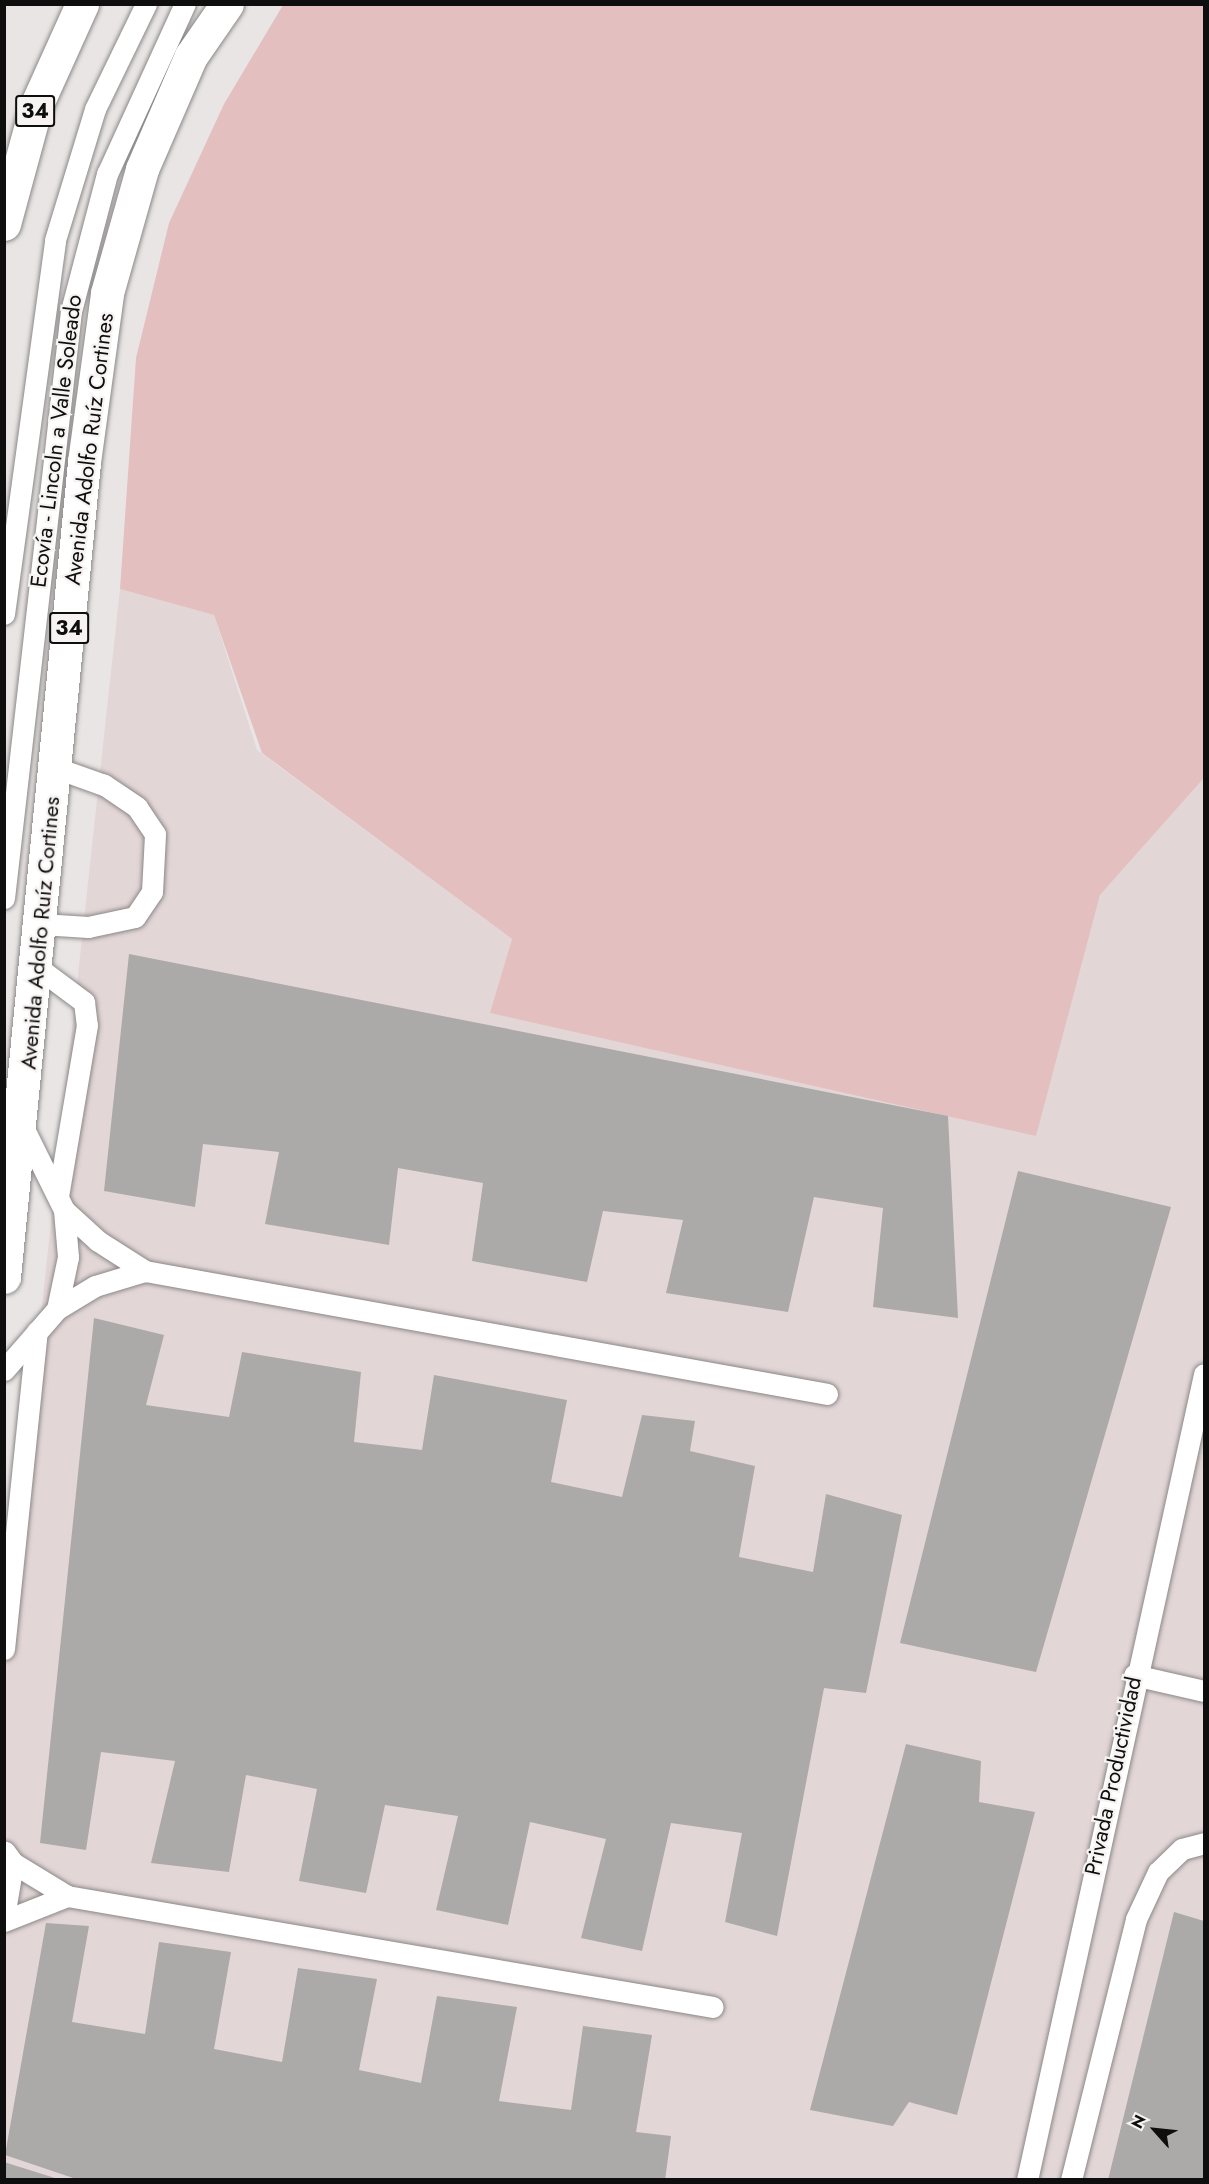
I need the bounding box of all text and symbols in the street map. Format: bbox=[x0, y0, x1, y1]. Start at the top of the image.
road number: 34 bbox=[14, 93, 56, 129]
street label: Ecovía - Lincoln a Valle Soleado bbox=[25, 293, 87, 589]
street label: Avenida Adolfo Ruíz Cortines bbox=[59, 312, 119, 586]
road number: 34 bbox=[48, 610, 90, 646]
street label: Avenida Adolfo Ruíz Cortines bbox=[15, 795, 65, 1071]
street label: Privada Productividad bbox=[1079, 1674, 1147, 1878]
north arrow bbox=[1125, 2100, 1185, 2160]
text: N bbox=[1125, 2111, 1152, 2132]

